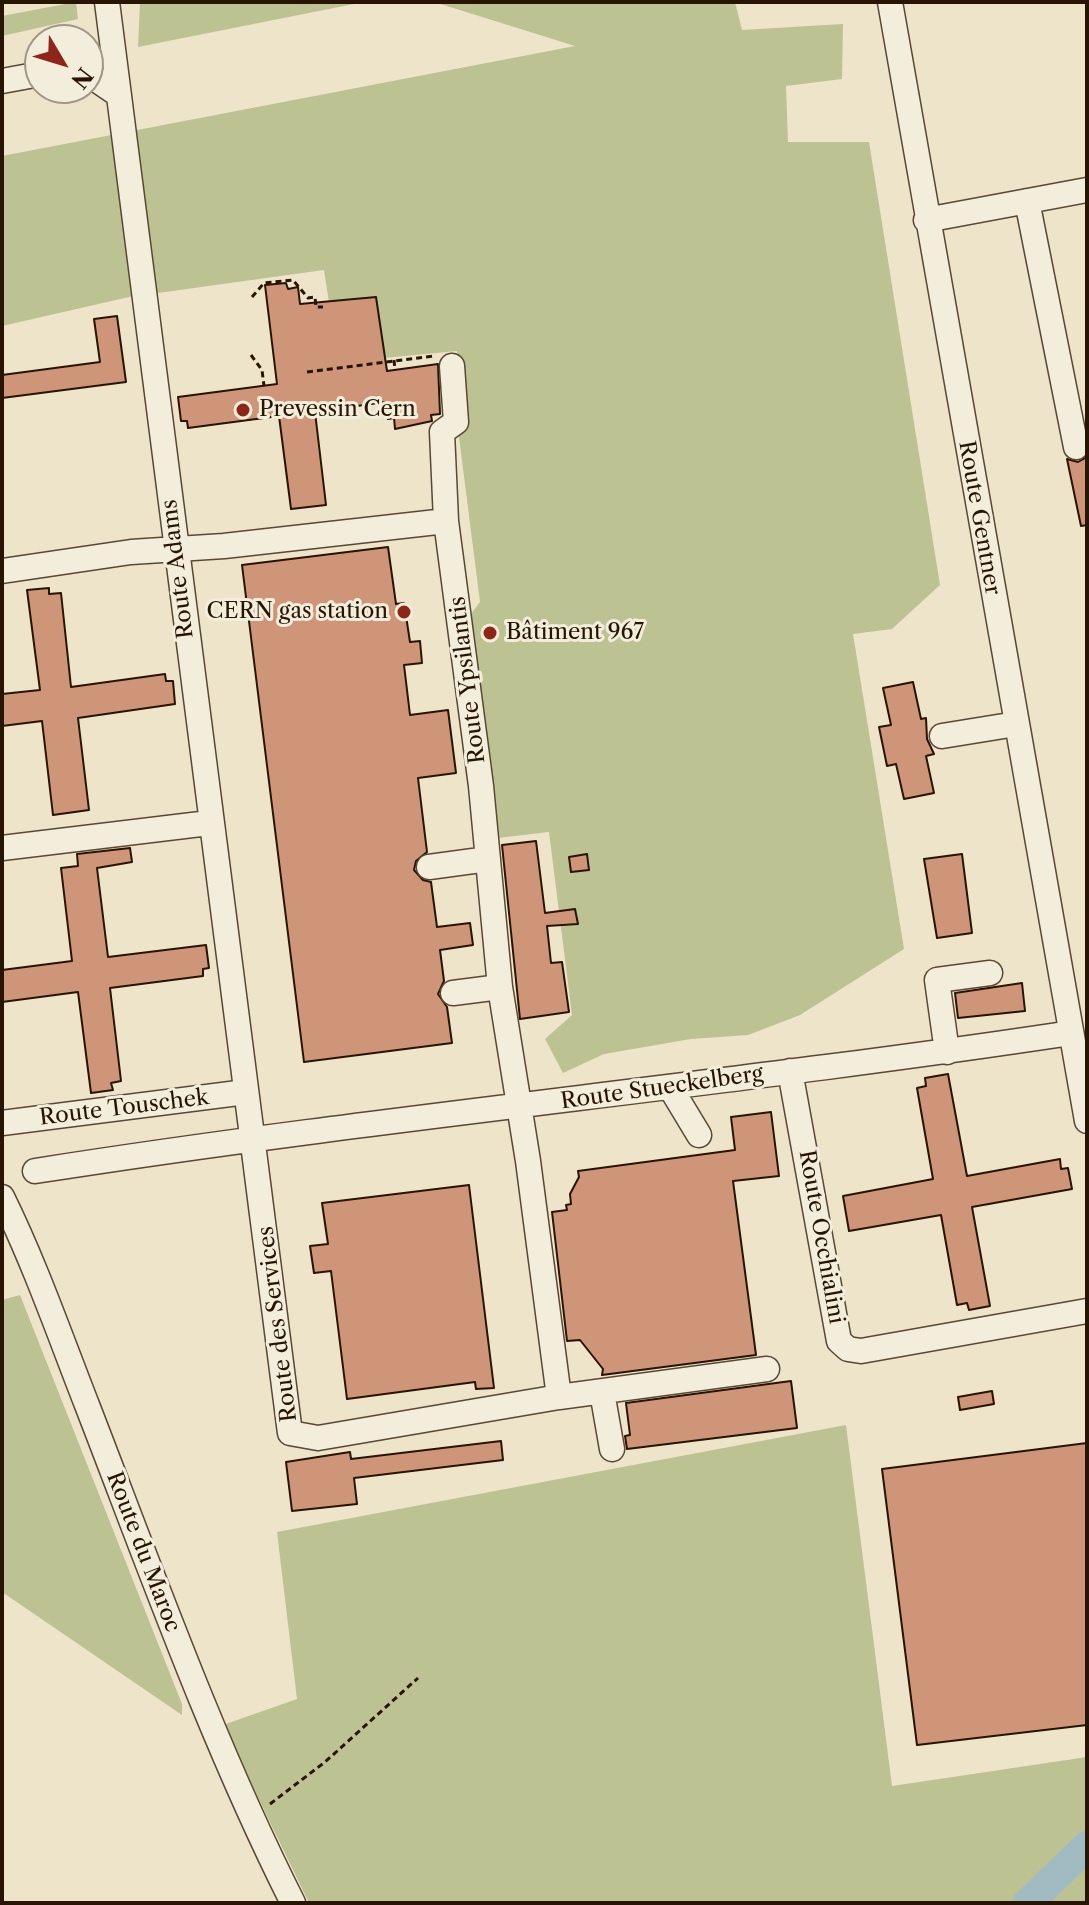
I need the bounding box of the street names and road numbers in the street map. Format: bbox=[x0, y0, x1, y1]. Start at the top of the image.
street label: Route Gentner bbox=[952, 439, 1006, 597]
street label: Route Adams bbox=[156, 498, 200, 640]
street label: Route Ypsilantis bbox=[445, 595, 491, 765]
street label: Route Stueckelberg bbox=[559, 1061, 765, 1115]
street label: Route Touschek bbox=[38, 1085, 210, 1131]
street label: Route Occhialini bbox=[793, 1148, 849, 1326]
street label: Route des Services bbox=[253, 1225, 303, 1423]
street label: Route du Maroc bbox=[100, 1468, 186, 1636]

